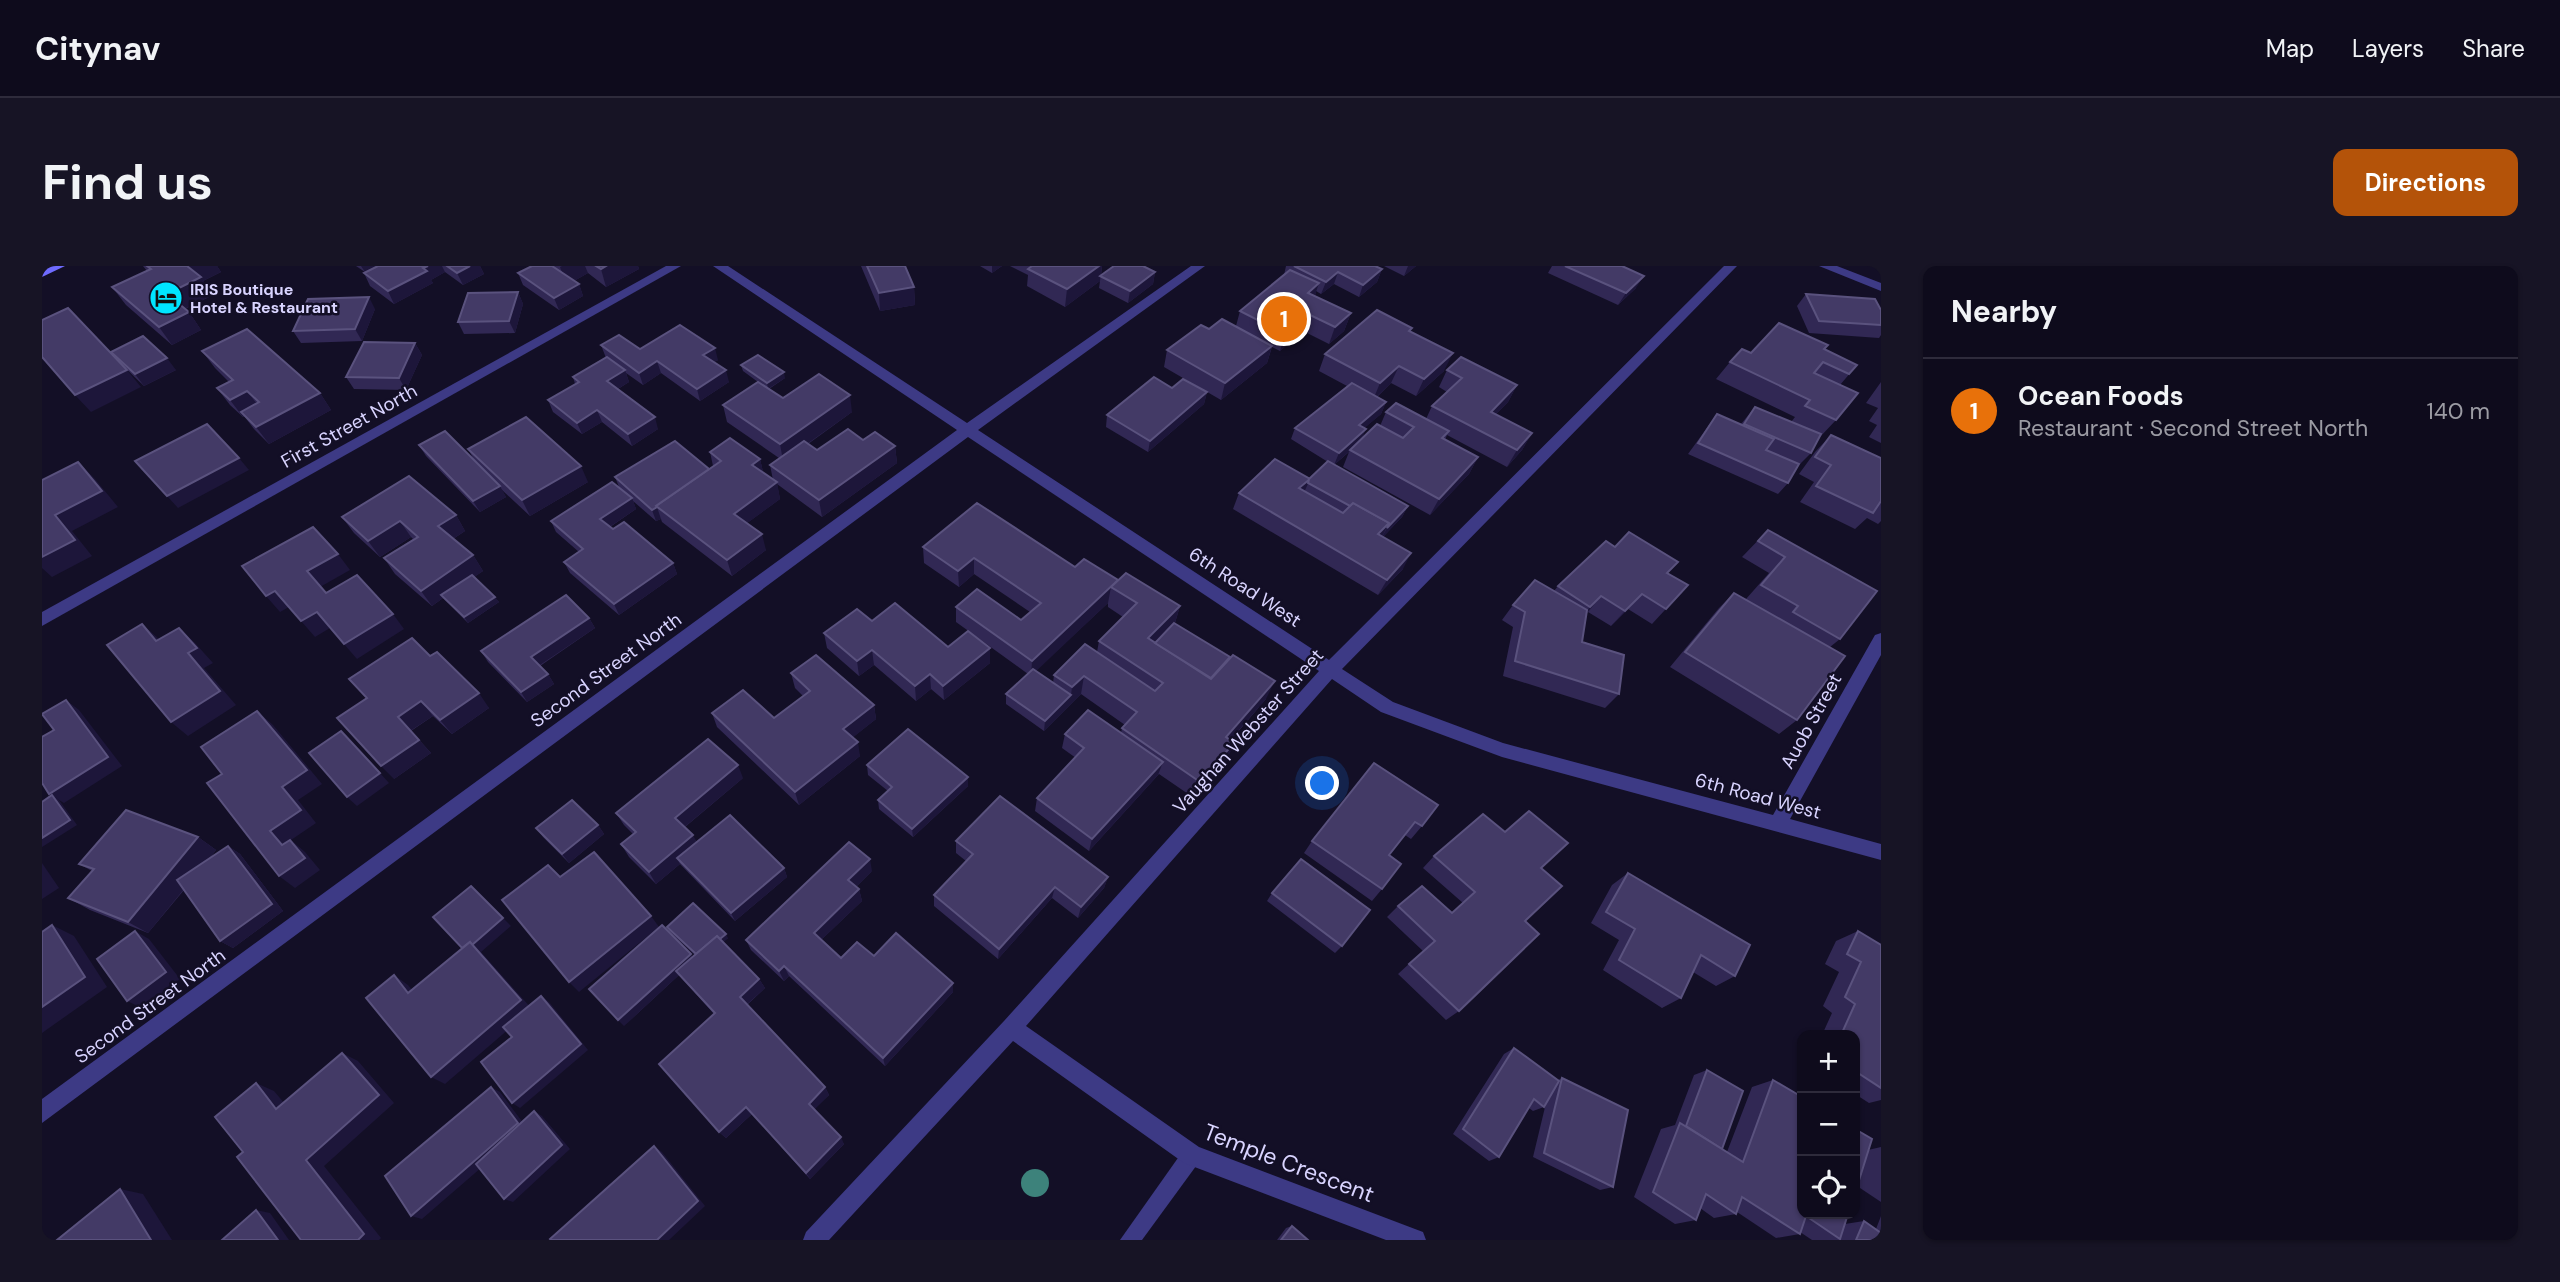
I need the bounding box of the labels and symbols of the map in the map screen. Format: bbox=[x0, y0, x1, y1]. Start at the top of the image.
hotel icon: IRIS Boutique Hotel & Restaurant bbox=[147, 279, 185, 317]
place label: IRIS Boutique Hotel & Restaurant bbox=[190, 279, 338, 318]
pin: 1 bbox=[1261, 293, 1307, 345]
street label: First Street North bbox=[276, 378, 422, 474]
street label: 6th Road West bbox=[1184, 541, 1306, 633]
street label: Second Street North bbox=[526, 607, 686, 733]
street label: Vaughan Webster Street bbox=[1167, 643, 1329, 819]
street label: Auob Street bbox=[1775, 669, 1847, 773]
your location bbox=[1305, 766, 1339, 800]
street label: 6th Road West bbox=[1692, 767, 1824, 825]
street label: Second Street North bbox=[70, 943, 230, 1069]
street label: Temple Crescent bbox=[1199, 1117, 1379, 1209]

